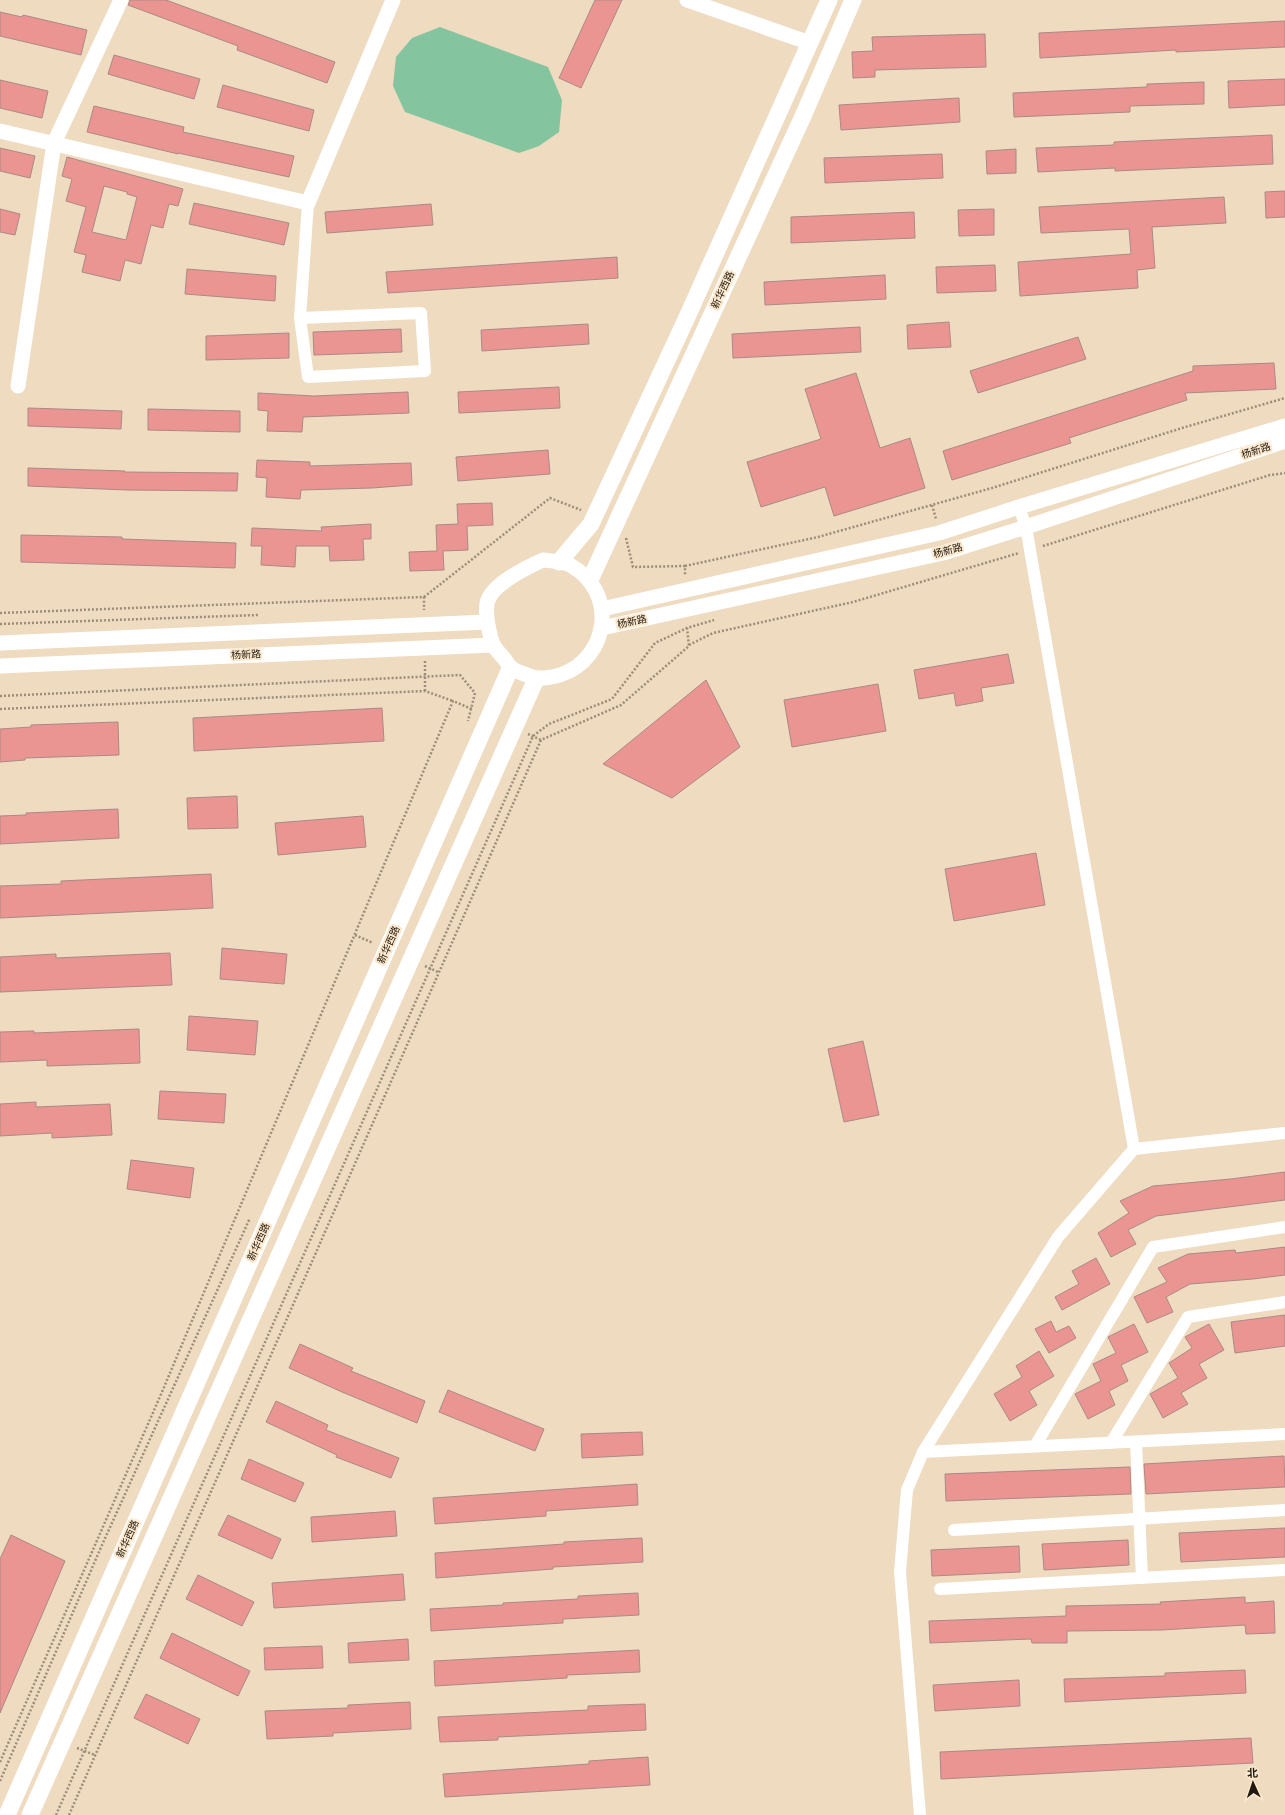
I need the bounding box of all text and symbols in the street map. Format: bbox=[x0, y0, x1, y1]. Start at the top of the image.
street label: 新华西路 bbox=[709, 269, 737, 311]
street label: 杨新路 bbox=[1240, 441, 1272, 461]
street label: 杨新路 bbox=[932, 541, 964, 561]
street label: 杨新路 bbox=[616, 613, 648, 631]
street label: 杨新路 bbox=[231, 648, 261, 662]
street label: 新华西路 bbox=[375, 924, 403, 966]
street label: 新华西路 bbox=[245, 1221, 273, 1263]
street label: 新华西路 bbox=[114, 1518, 142, 1560]
north arrow bbox=[1233, 1763, 1273, 1803]
text: 北 bbox=[1247, 1767, 1258, 1780]

